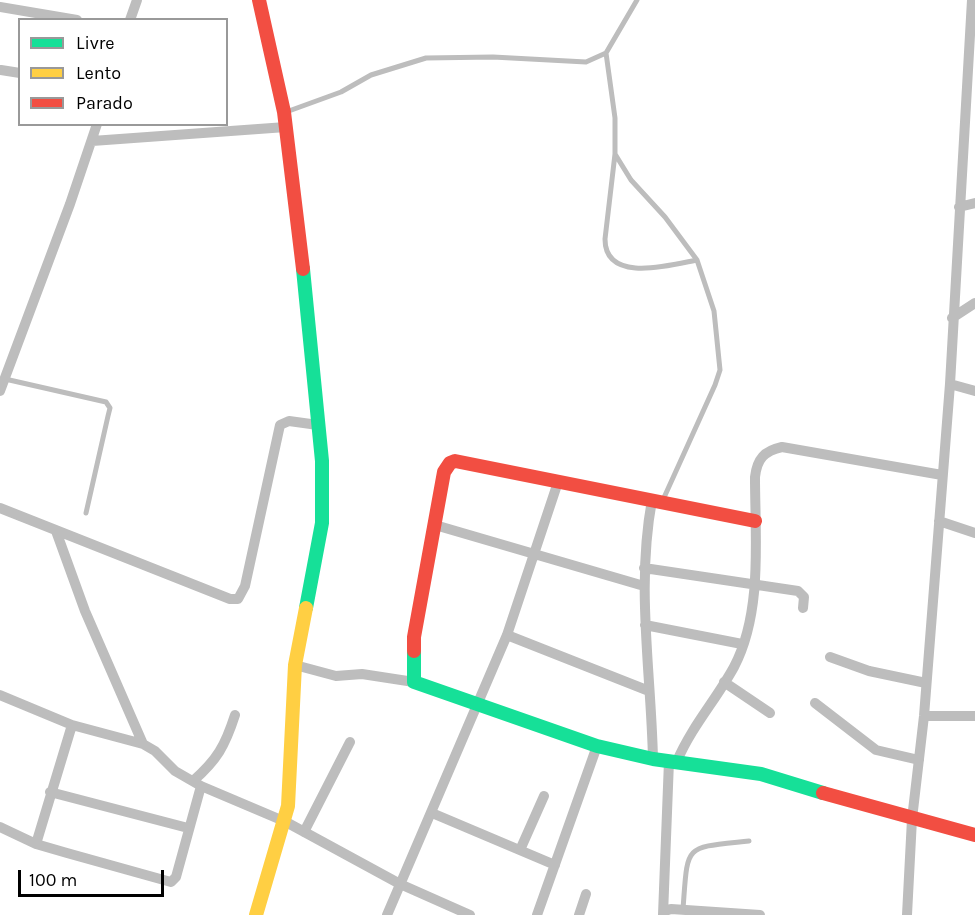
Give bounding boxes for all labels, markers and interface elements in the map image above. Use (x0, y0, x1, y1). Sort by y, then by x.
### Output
legend (18, 18, 228, 126)
text: Livre (76, 32, 115, 54)
text: Lento (76, 62, 121, 84)
text: Parado (76, 92, 133, 114)
scale bar (21, 858, 166, 896)
text: 100 m (29, 869, 77, 891)

